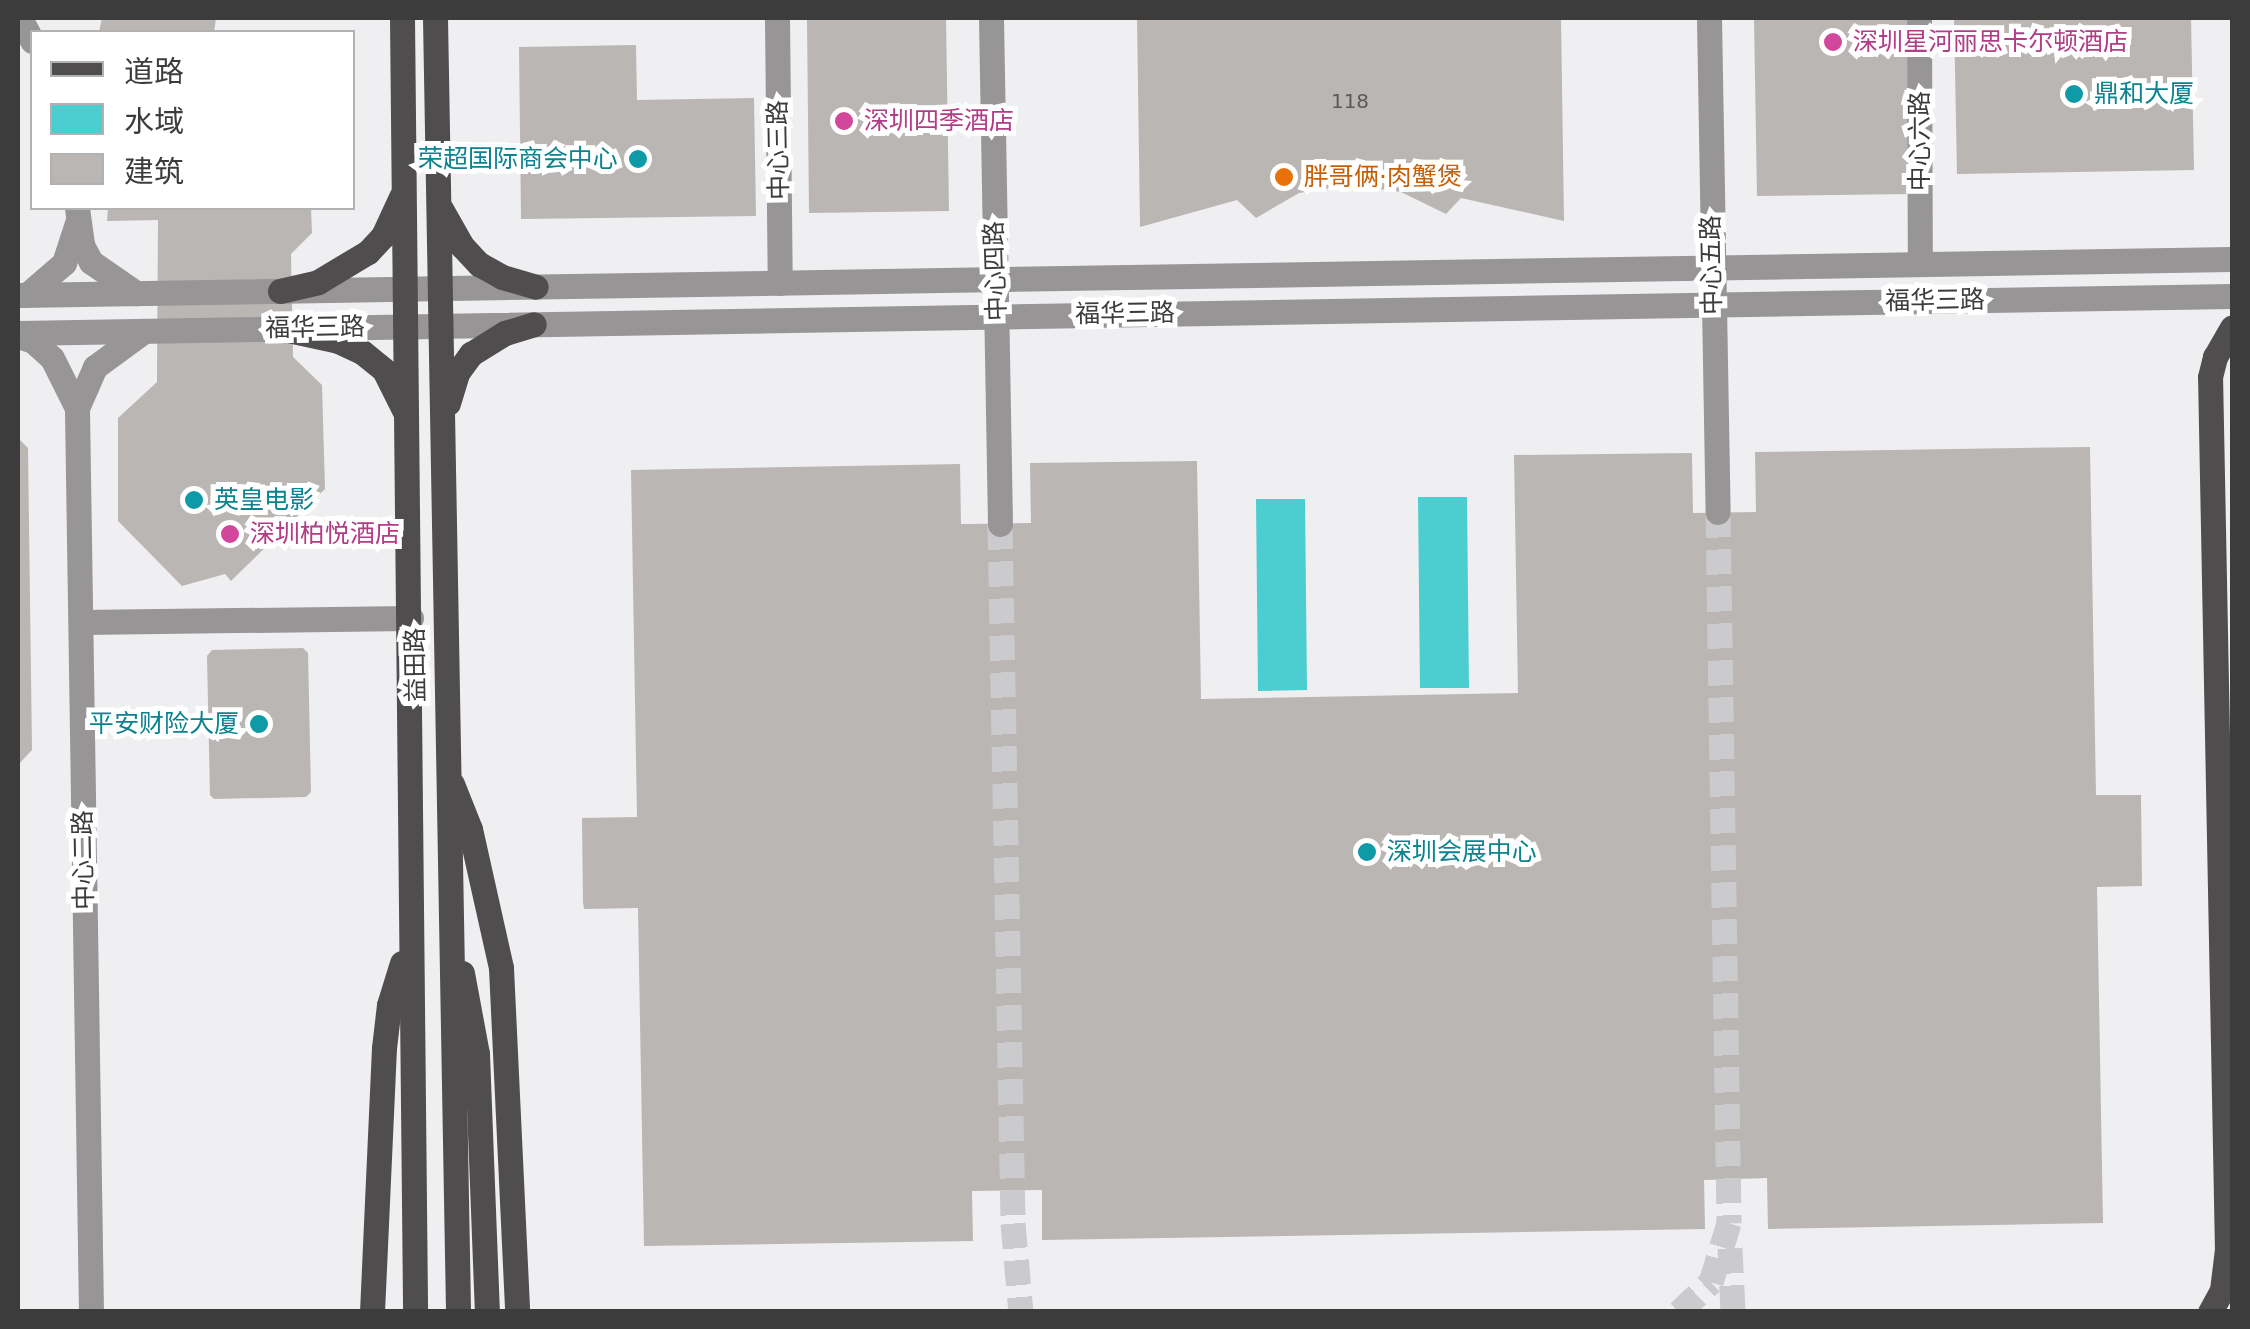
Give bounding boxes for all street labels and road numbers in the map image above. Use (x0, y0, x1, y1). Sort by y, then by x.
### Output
street label: 中心六路 (1905, 91, 1935, 191)
street label: 中心三路 (763, 100, 795, 200)
street label: 中心五路 (1696, 215, 1728, 315)
street label: 中心四路 (979, 221, 1013, 321)
street label: 福华三路 (1885, 285, 1985, 317)
street label: 福华三路 (1075, 298, 1175, 330)
street label: 福华三路 (265, 312, 365, 344)
street label: 益田路 (400, 627, 432, 703)
street label: 中心二路 (68, 810, 100, 910)

